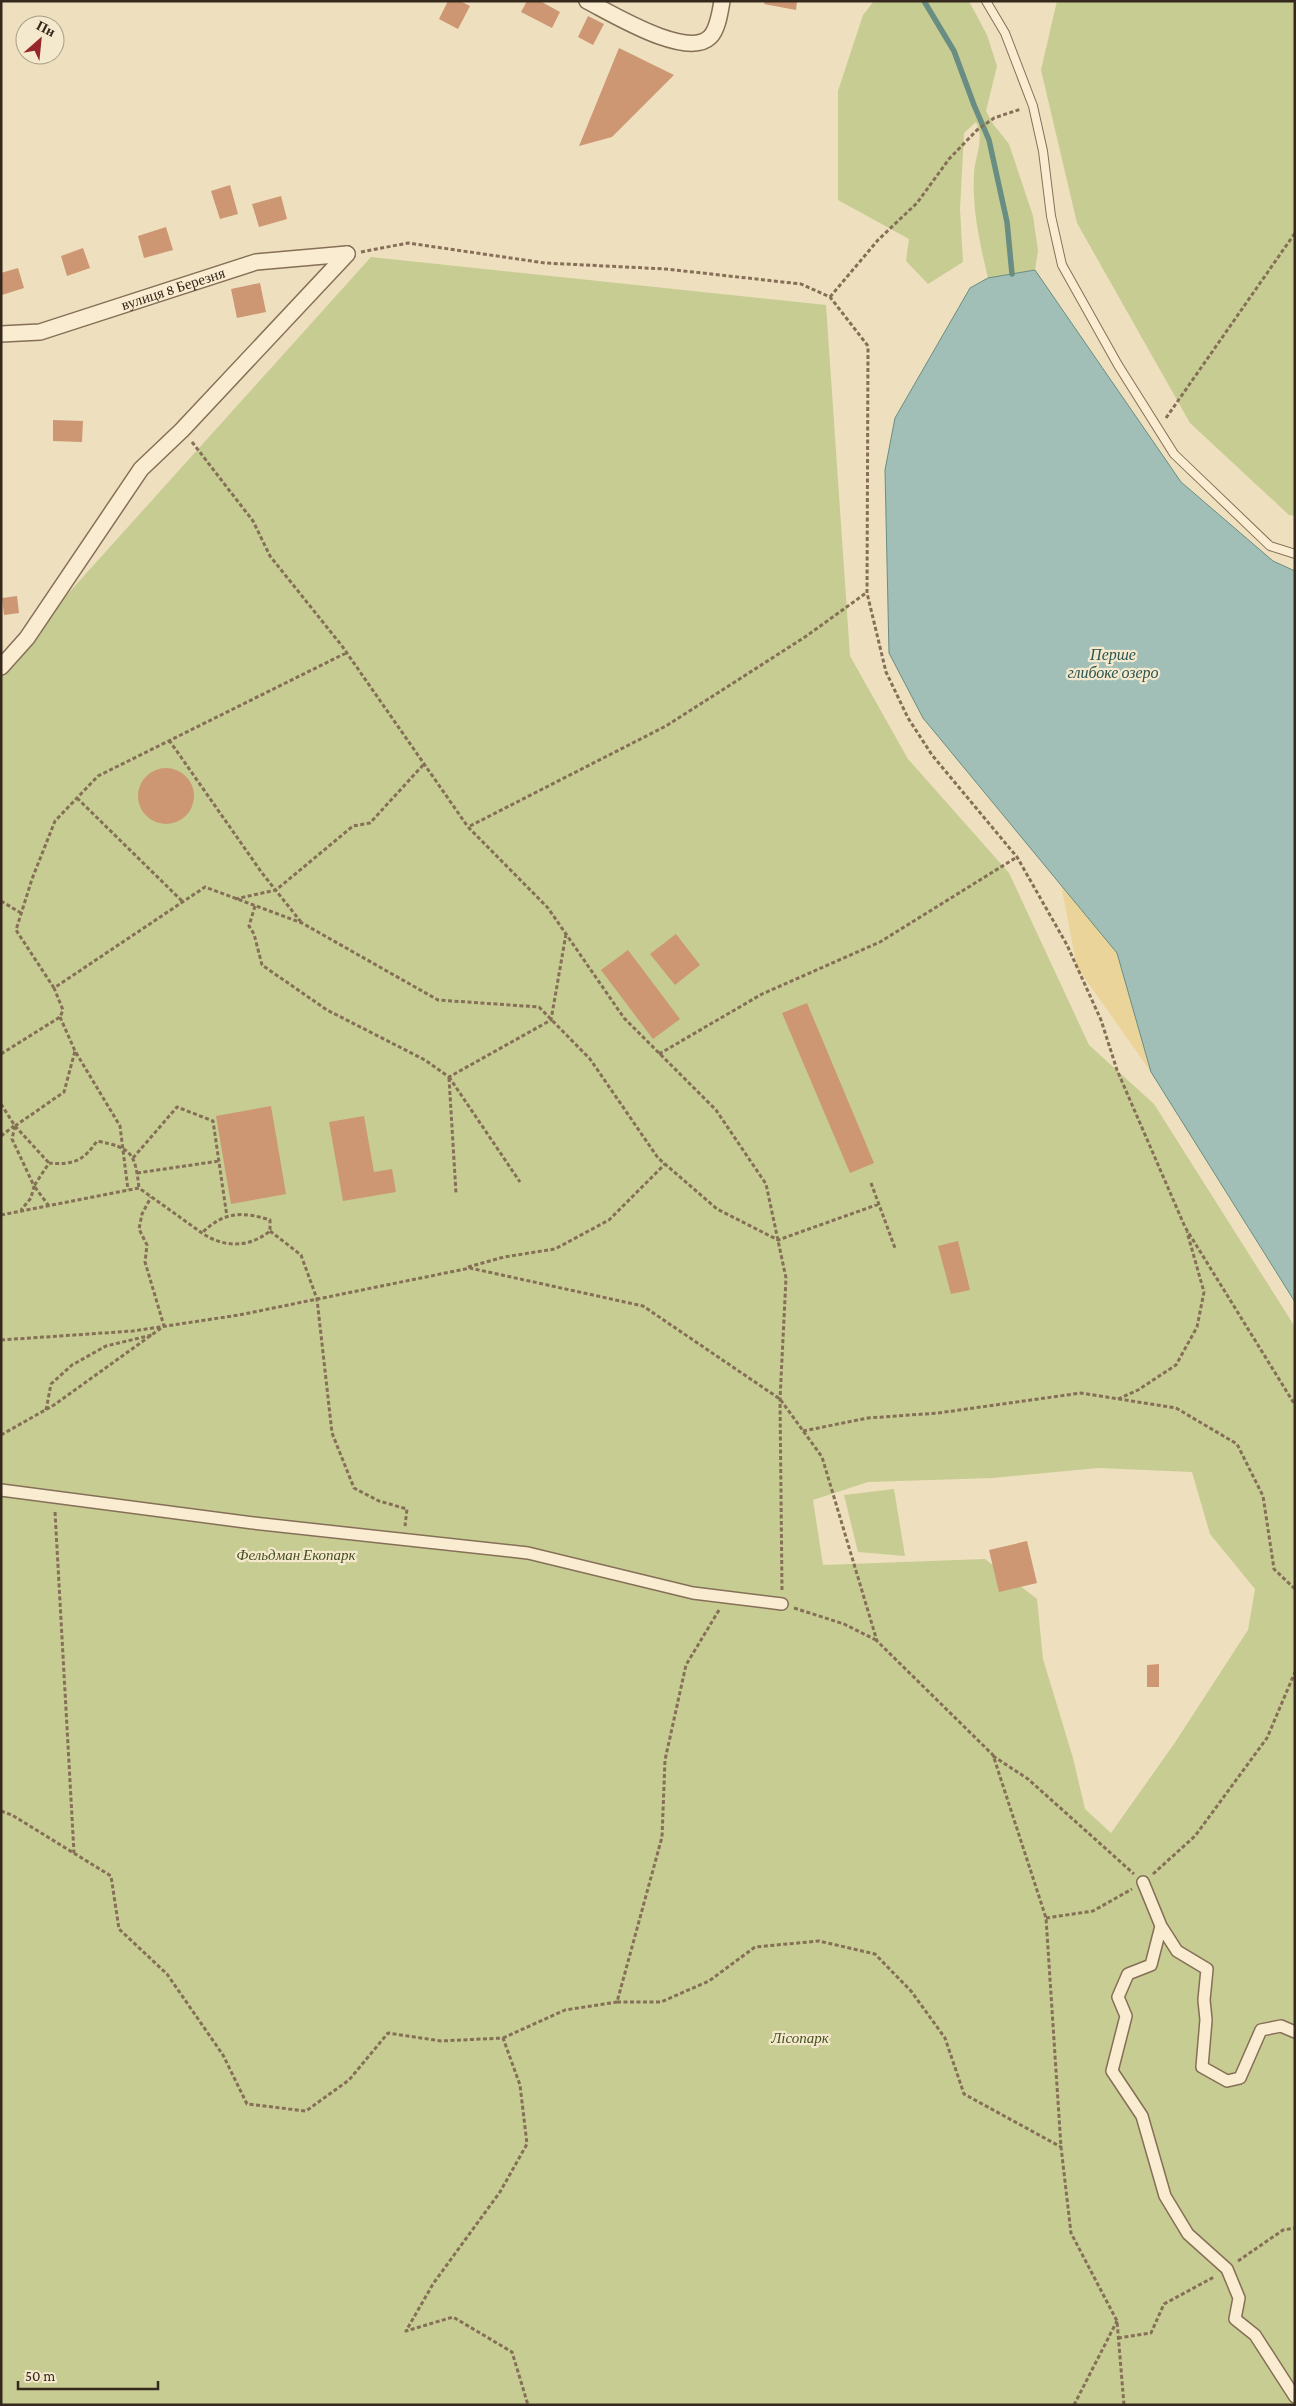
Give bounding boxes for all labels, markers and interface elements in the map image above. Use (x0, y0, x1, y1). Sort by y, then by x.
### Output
north arrow (15, 15, 65, 65)
text: Пн (34, 17, 58, 40)
street label: вулиця 8 Березня (119, 265, 227, 313)
water label: Перше глибоке озеро (1067, 646, 1159, 682)
park label: Фельдман Екопарк (236, 1547, 357, 1563)
park label: Лісопарк (770, 2030, 830, 2046)
scale bar (18, 2358, 158, 2390)
text: 50 m (25, 2368, 55, 2384)

